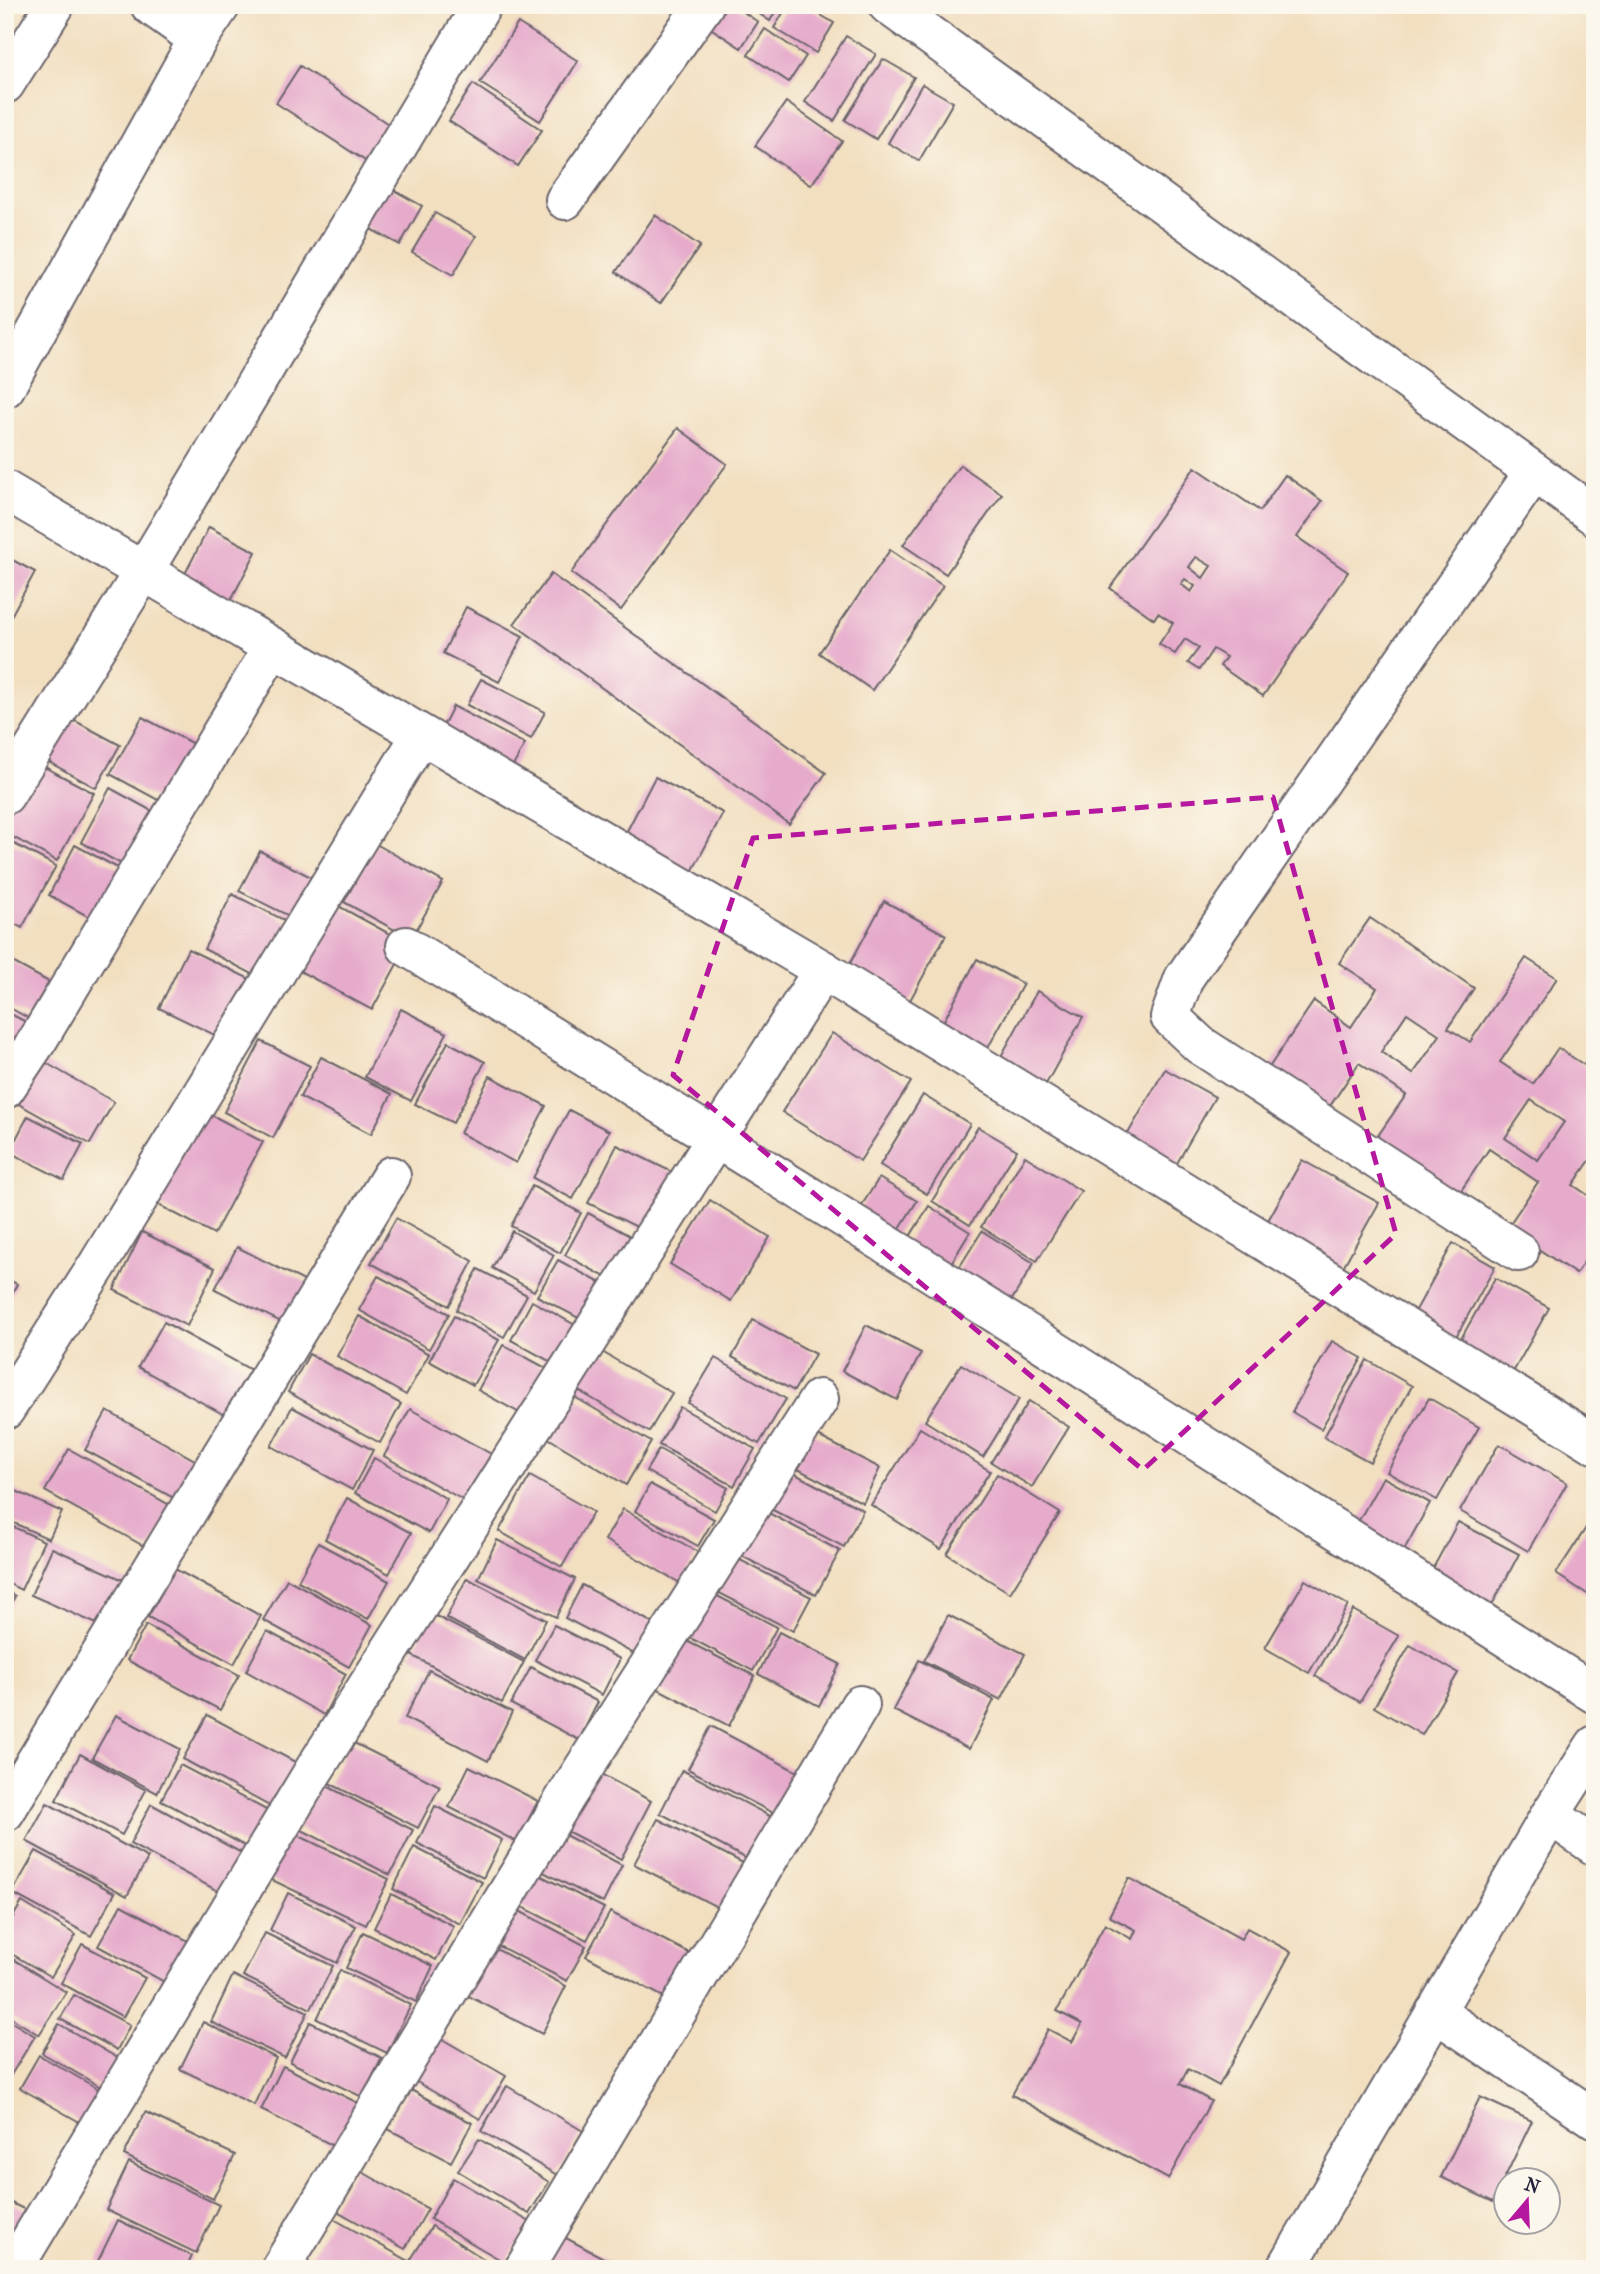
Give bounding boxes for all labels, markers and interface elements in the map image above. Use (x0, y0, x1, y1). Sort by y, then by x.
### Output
north arrow (1492, 2166, 1562, 2236)
text: N (1522, 2173, 1543, 2199)

